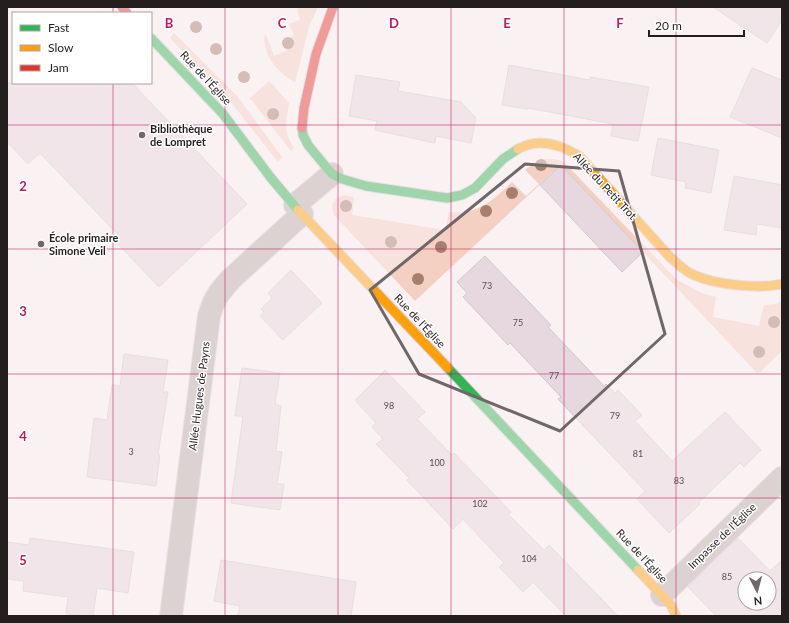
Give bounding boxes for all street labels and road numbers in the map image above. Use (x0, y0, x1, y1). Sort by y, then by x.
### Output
street label: Rue de l'Église (178, 48, 235, 107)
street label: Allée du Petit Trot (571, 150, 640, 222)
street label: Rue de l'Église (392, 291, 449, 350)
street label: Allée Hugues de Payns (185, 340, 212, 451)
street label: Impasse de l'Église (685, 500, 758, 571)
street label: Rue de l'Église (614, 526, 671, 585)

